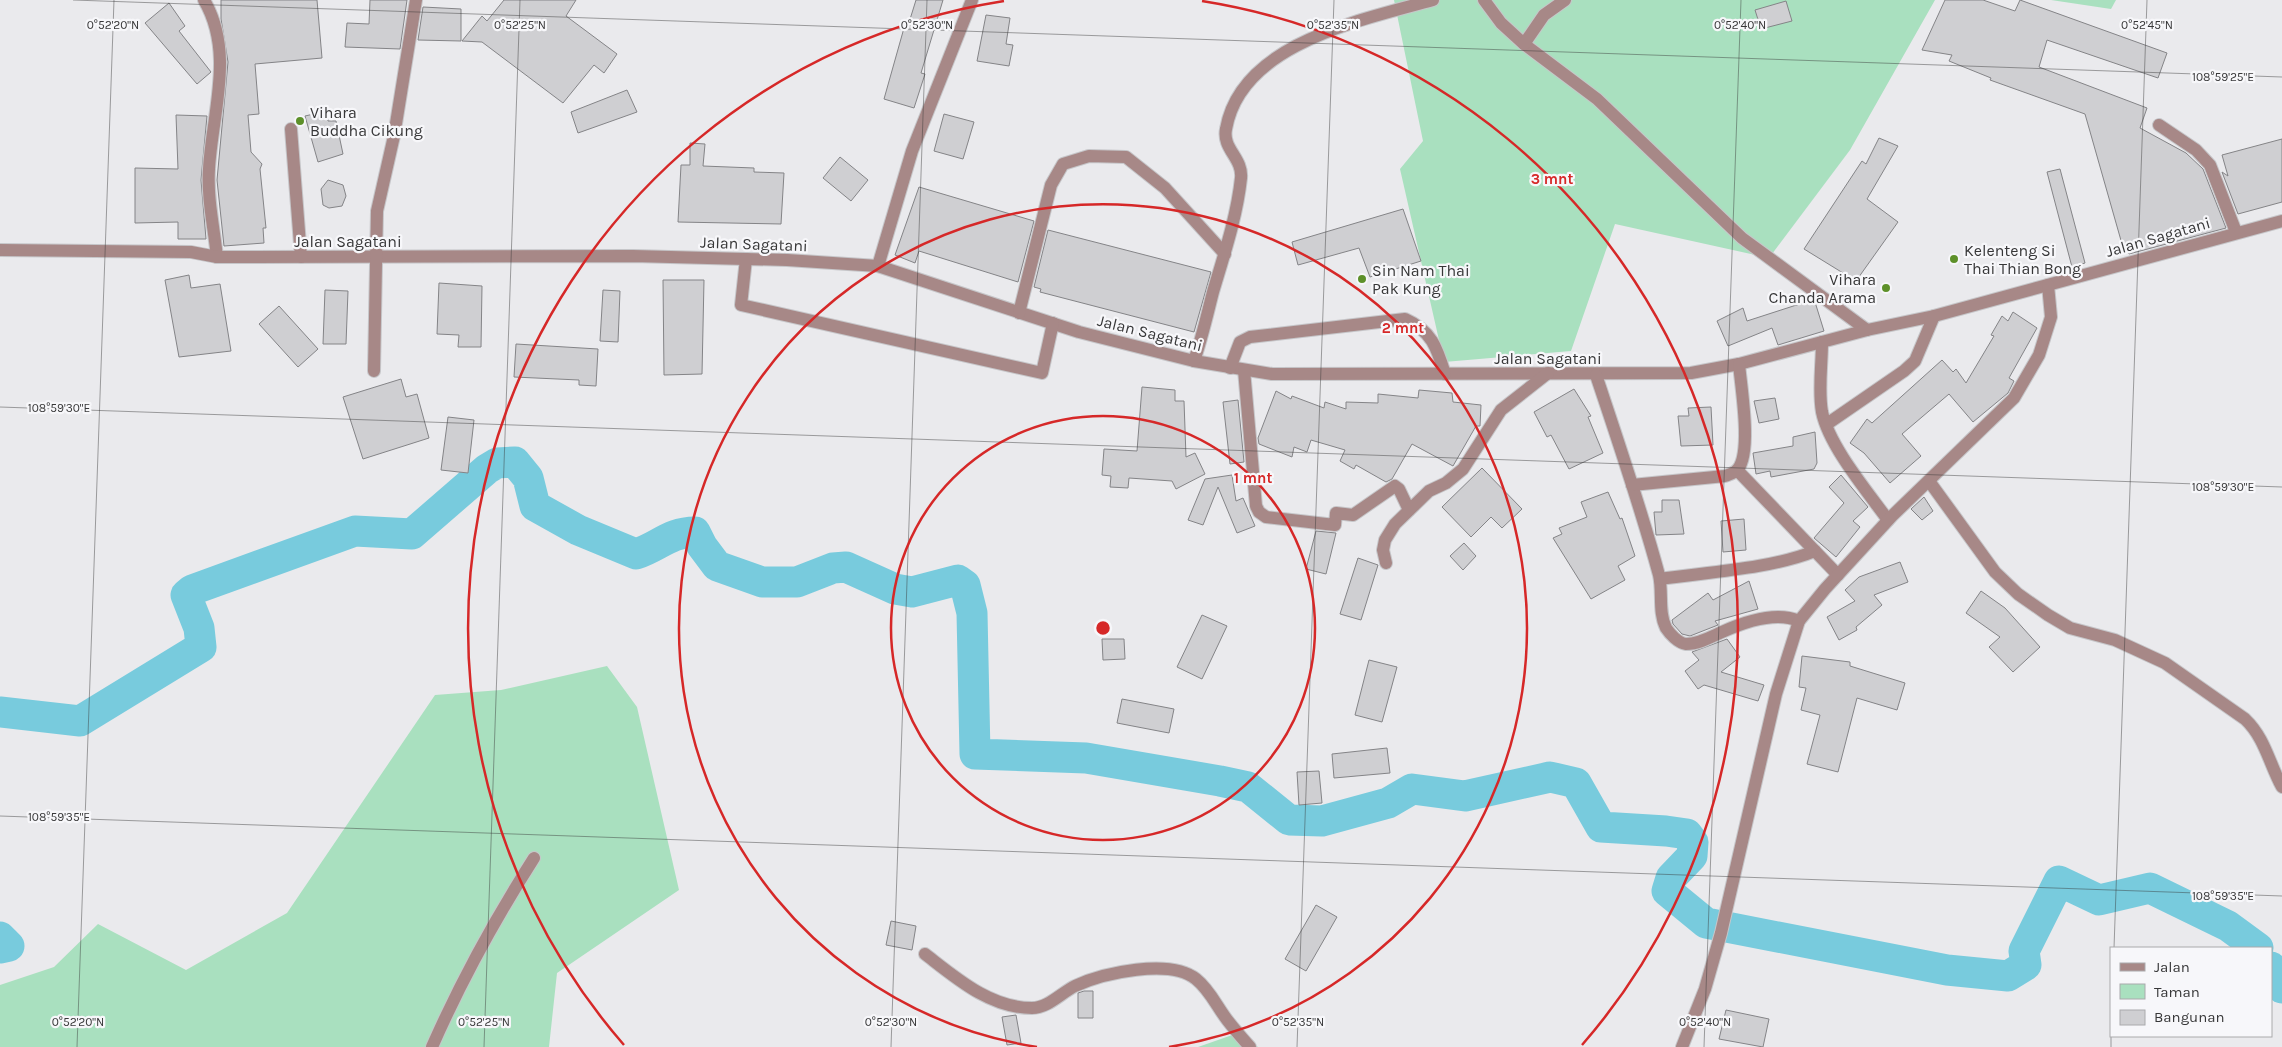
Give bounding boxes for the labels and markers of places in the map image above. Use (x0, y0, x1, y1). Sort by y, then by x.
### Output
place label: Vihara Buddha Cikung (310, 103, 423, 140)
marker: Vihara Buddha Cikung (294, 115, 306, 127)
place label: Kelenteng Si Thai Thian Bong (1964, 241, 2081, 278)
marker: Kelenteng Si Thai Thian Bong (1948, 253, 1960, 265)
place label: Sin Nam Thai Pak Kung (1372, 261, 1470, 298)
place label: Vihara Chanda Arama (1768, 270, 1876, 307)
marker: Sin Nam Thai Pak Kung (1356, 273, 1368, 285)
marker: Vihara Chanda Arama (1880, 282, 1892, 294)
centre of rings (1094, 619, 1112, 637)

